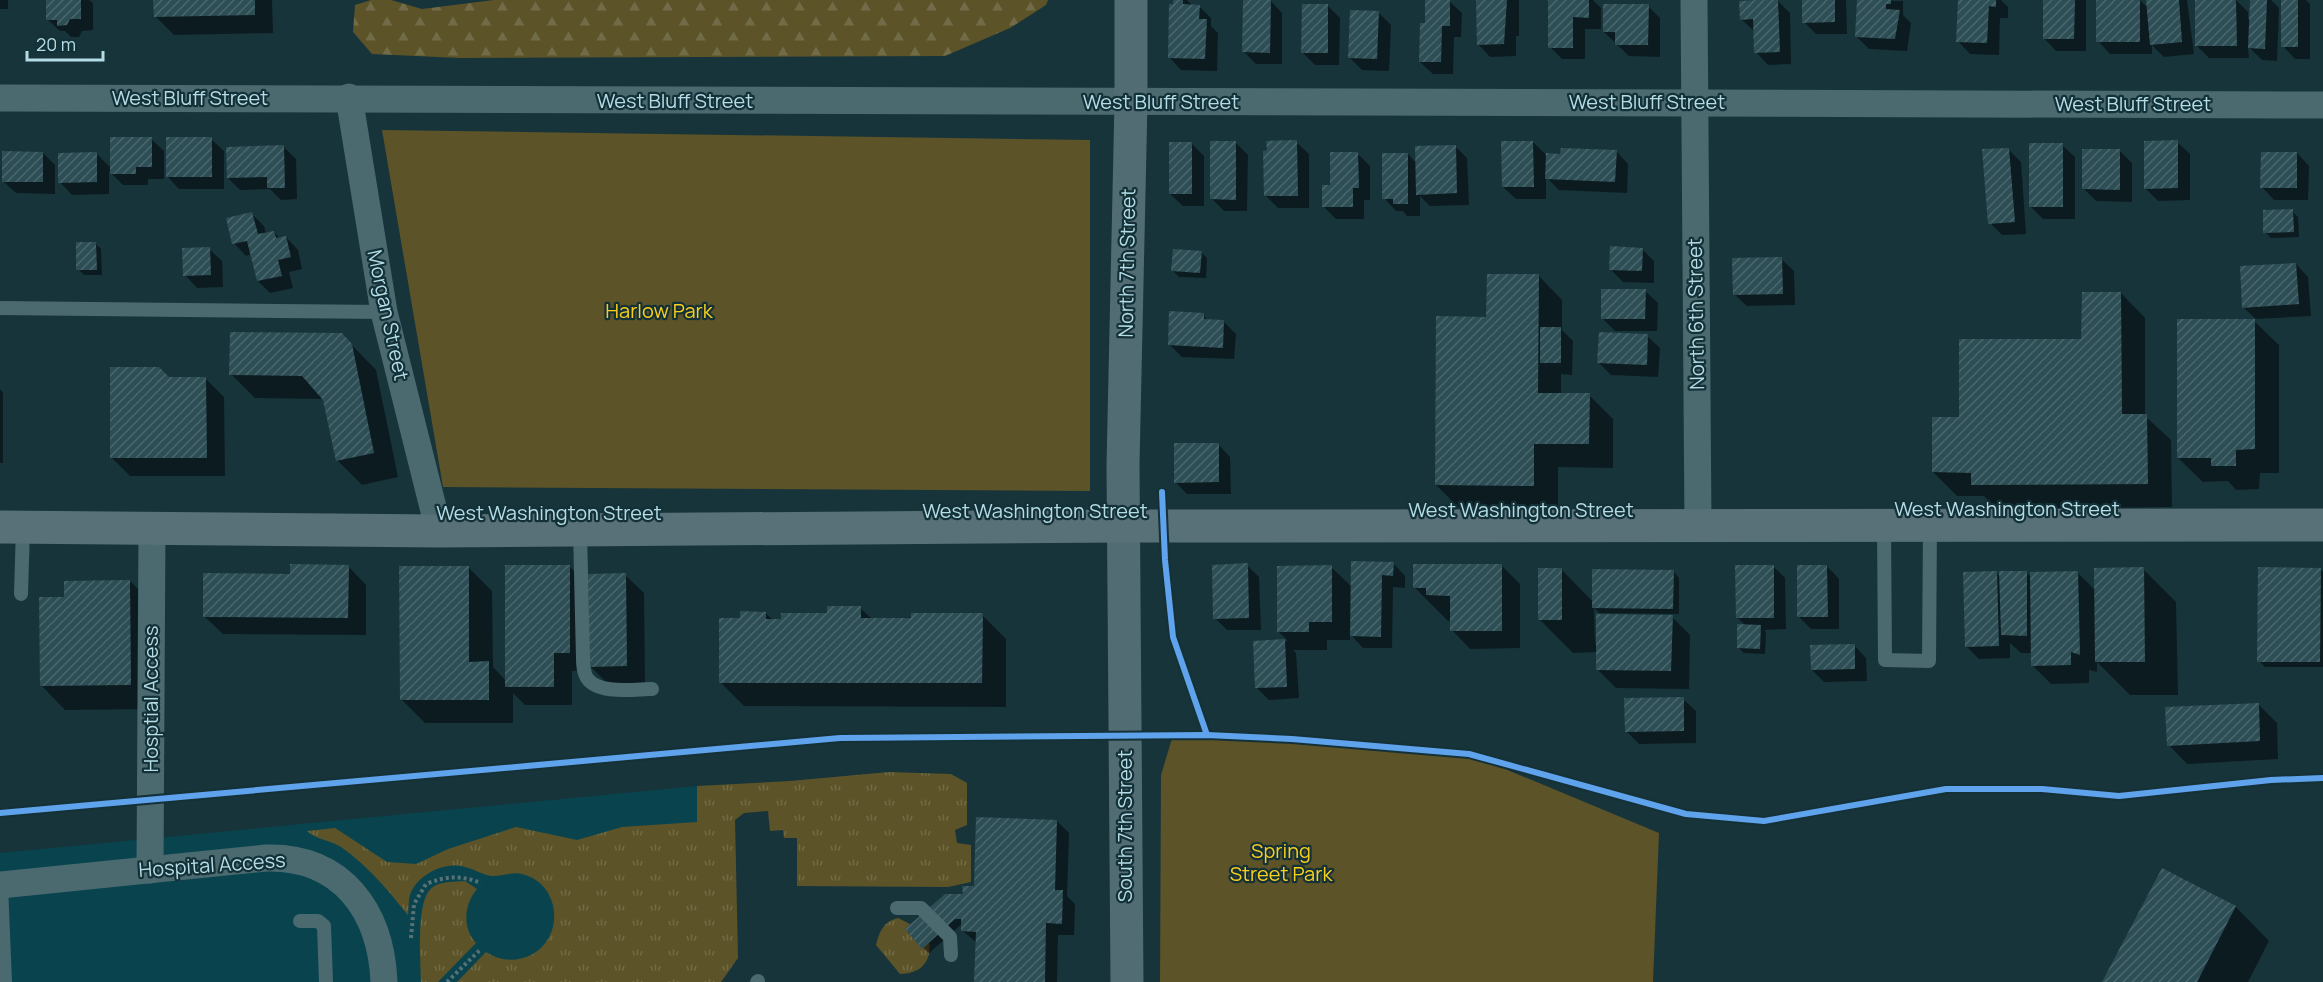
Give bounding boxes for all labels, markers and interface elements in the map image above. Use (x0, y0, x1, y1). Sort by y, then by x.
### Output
scale bar (27, 24, 104, 62)
text: 20 m (36, 32, 76, 56)
street label: West Bluff Street (112, 84, 268, 111)
street label: West Bluff Street (597, 87, 753, 114)
street label: West Bluff Street (1083, 88, 1239, 115)
street label: West Bluff Street (1569, 88, 1725, 115)
street label: West Bluff Street (2055, 90, 2211, 117)
street label: North 7th Street (1112, 188, 1141, 338)
street label: North 6th Street (1681, 238, 1710, 390)
street label: Morgan Street (361, 247, 416, 383)
park label: Harlow Park (605, 297, 714, 324)
street label: West Washington Street (1894, 495, 2120, 522)
street label: West Washington Street (1408, 496, 1634, 523)
street label: West Washington Street (922, 497, 1148, 524)
street label: West Washington Street (436, 499, 662, 526)
street label: Hosptial Access (137, 625, 164, 773)
street label: South 7th Street (1111, 750, 1138, 902)
park label: Spring Street Park (1230, 837, 1333, 887)
street label: Hospital Access (138, 846, 286, 883)

